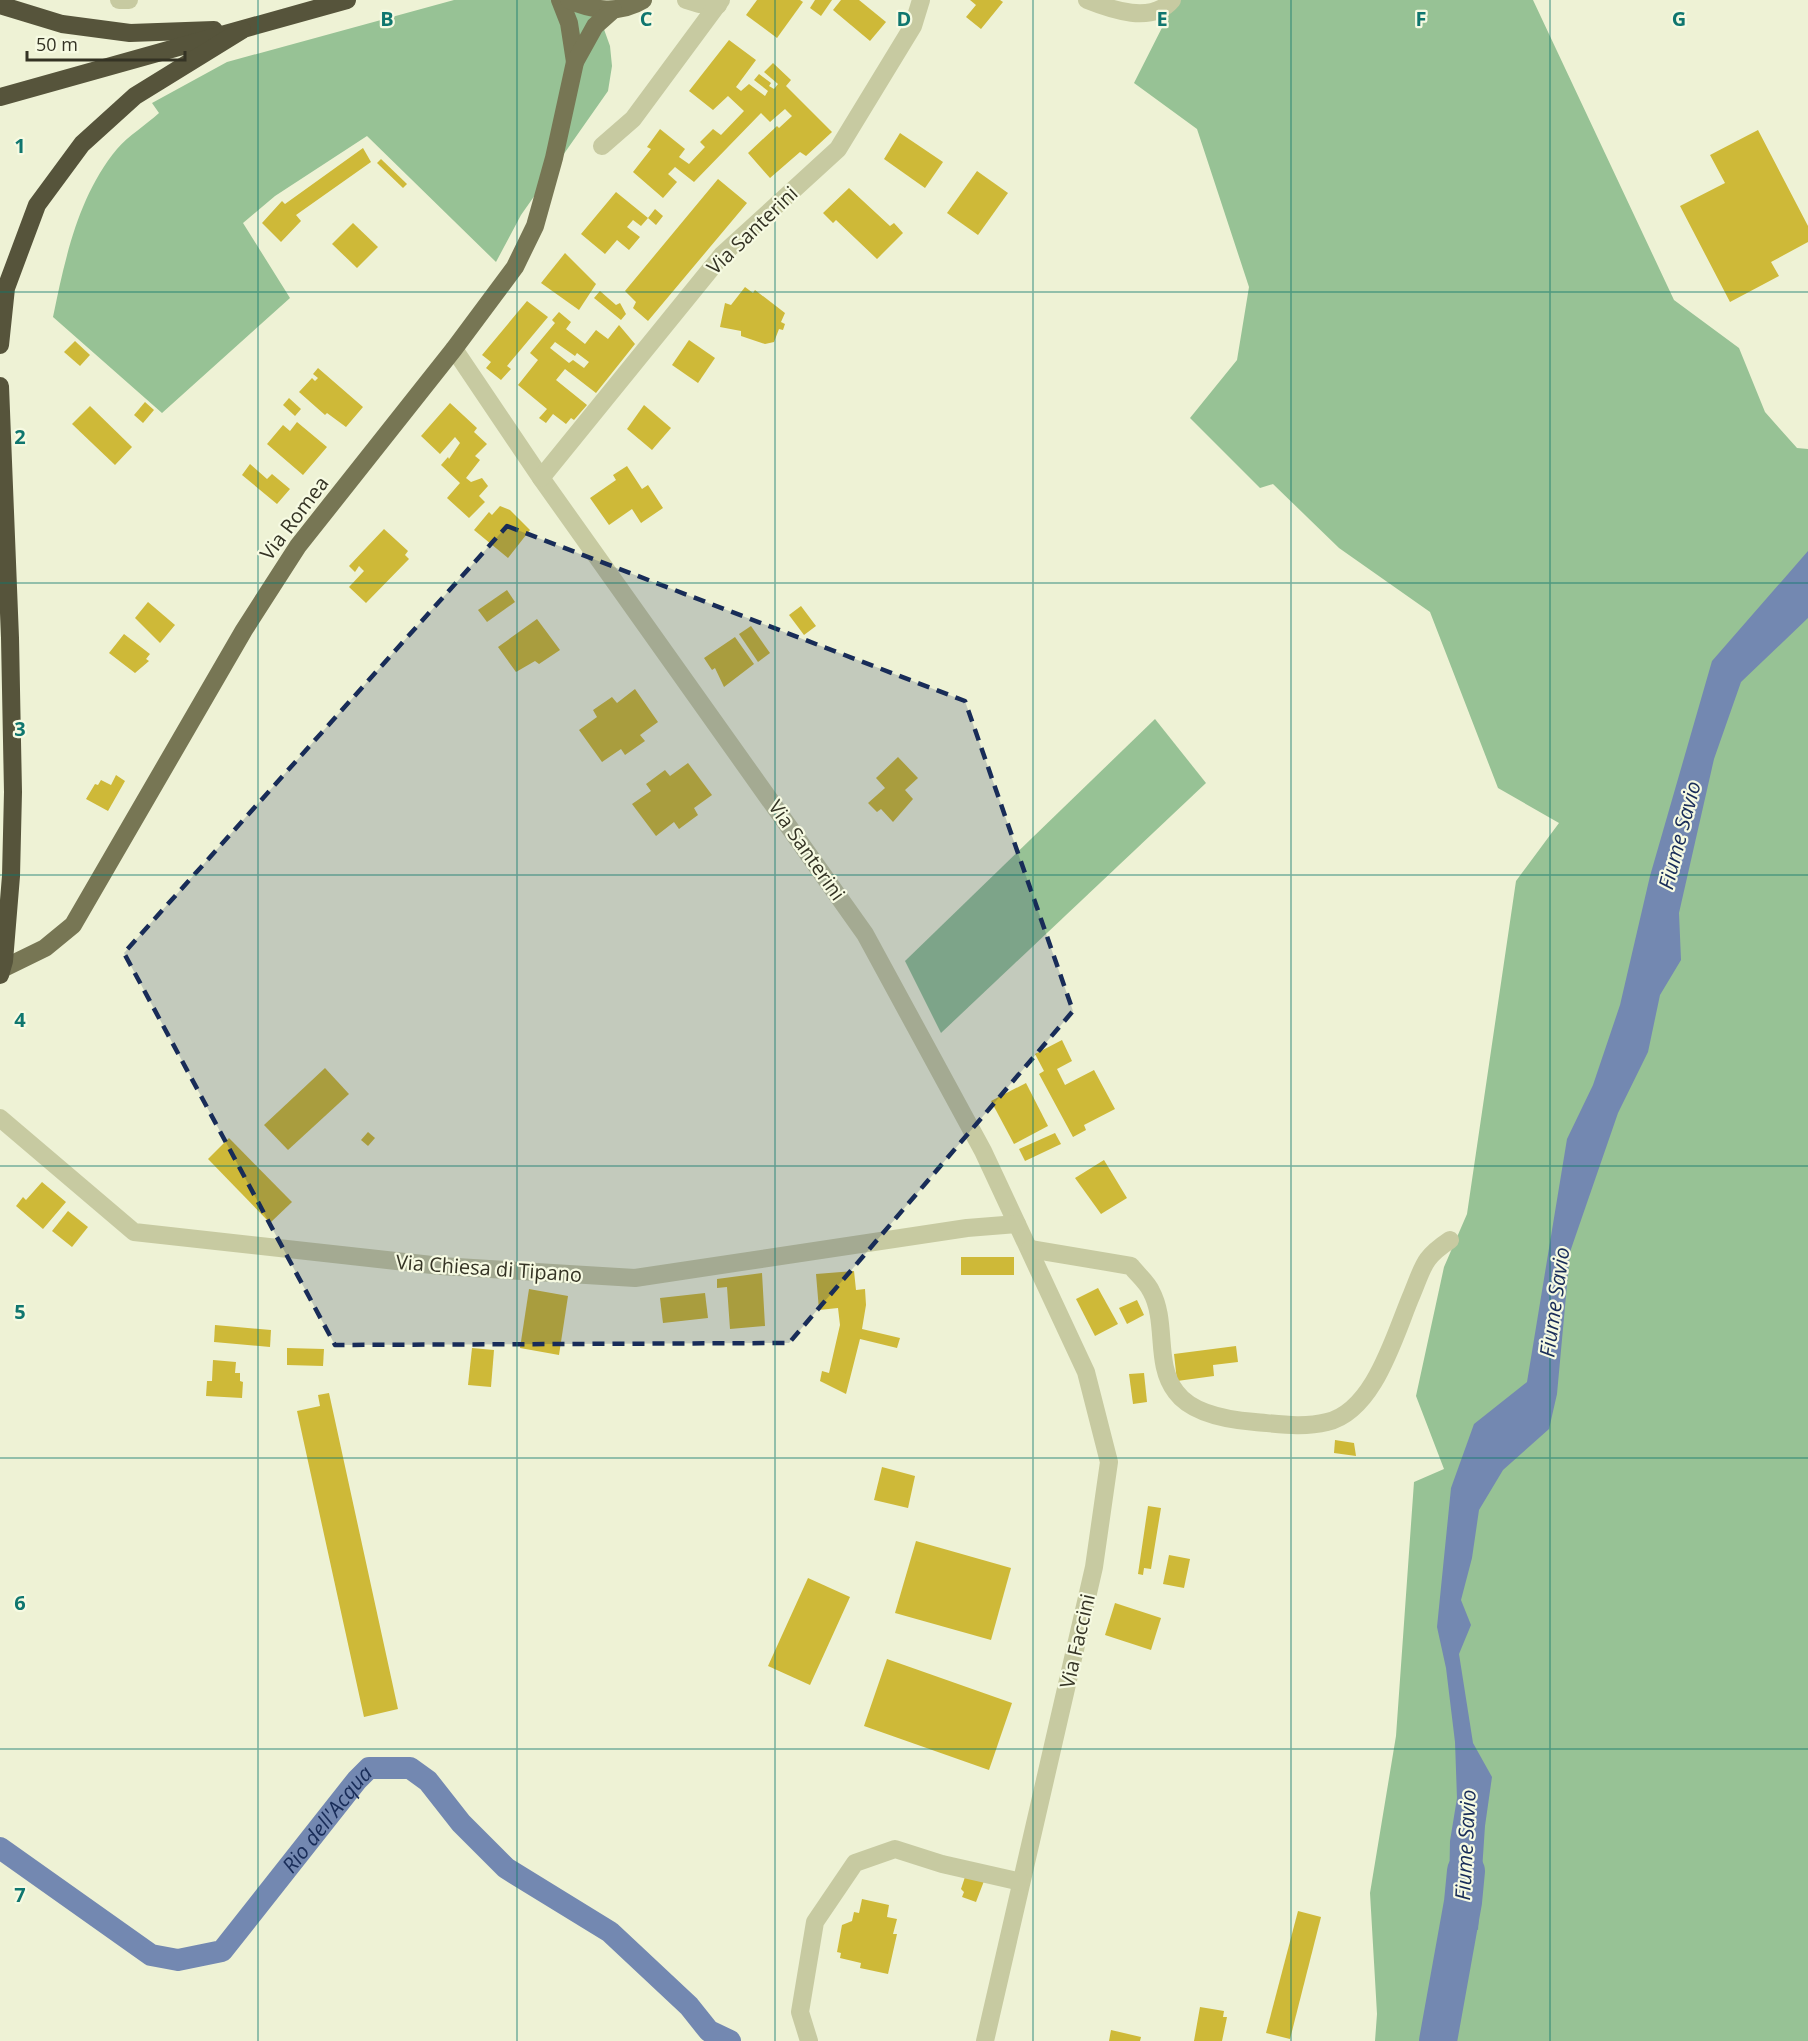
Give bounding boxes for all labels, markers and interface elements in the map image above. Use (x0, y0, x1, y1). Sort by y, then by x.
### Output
text: B (380, 5, 394, 32)
text: C (640, 5, 653, 32)
text: D (897, 5, 911, 32)
text: E (1156, 5, 1168, 32)
text: F (1416, 5, 1426, 32)
text: G (1672, 5, 1686, 32)
scale bar (27, 24, 184, 62)
text: 50 m (36, 32, 78, 56)
text: 1 (14, 132, 26, 159)
street label: Via Santerini (701, 180, 803, 280)
text: 2 (14, 423, 26, 450)
street label: Via Romea (254, 471, 334, 565)
text: 3 (14, 715, 26, 742)
water label: Fiume Savio (1651, 778, 1707, 892)
street label: Via Santerini (763, 795, 851, 905)
text: 4 (14, 1006, 26, 1033)
water label: Fiume Savio (1532, 1245, 1576, 1359)
street label: Via Chiesa di Tipano (395, 1248, 583, 1288)
text: 5 (14, 1298, 26, 1325)
text: 6 (14, 1589, 26, 1616)
street label: Via Faccini (1053, 1591, 1101, 1691)
water label: Rio dell'Acqua (275, 1759, 378, 1878)
water label: Fiume Savio (1448, 1789, 1482, 1901)
text: 7 (14, 1881, 26, 1908)

